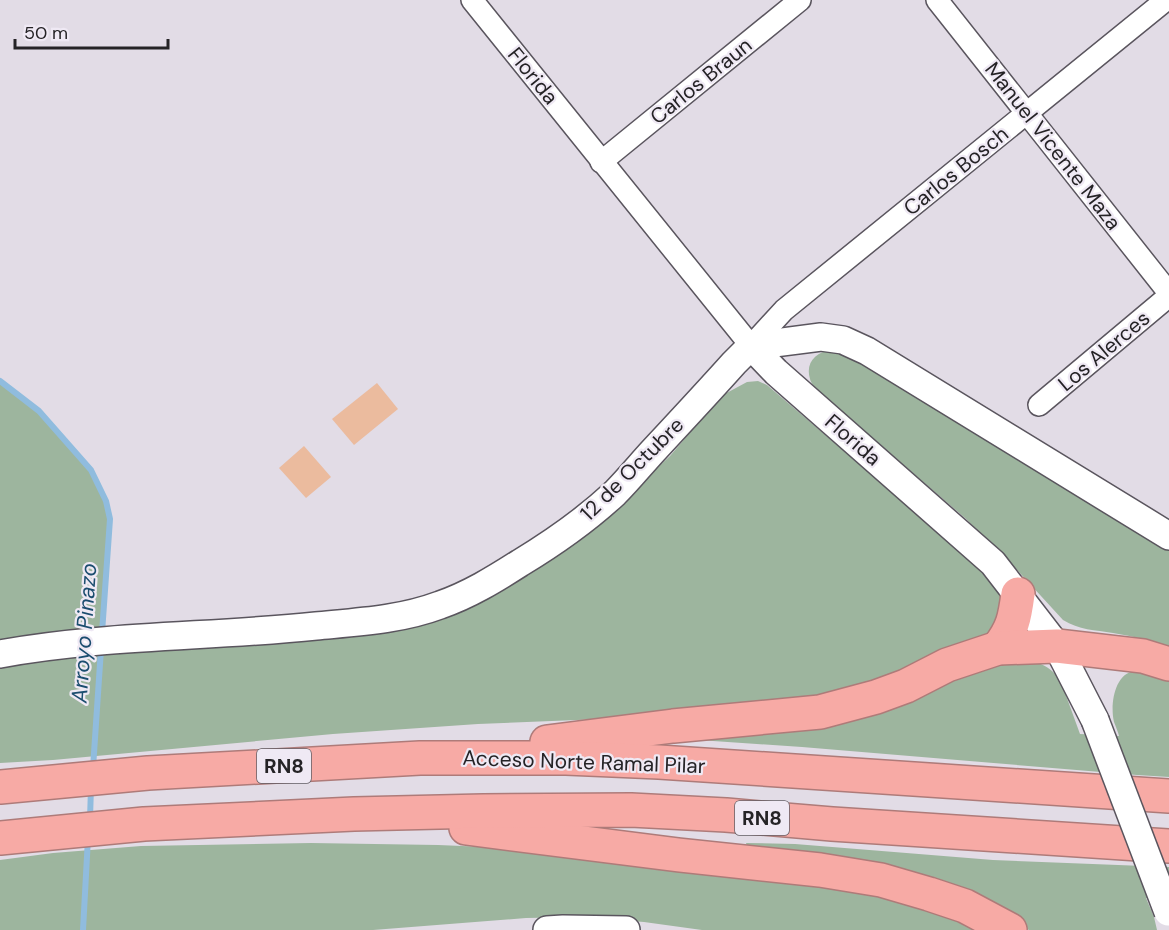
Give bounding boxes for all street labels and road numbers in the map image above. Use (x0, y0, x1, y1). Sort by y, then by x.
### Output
street label: Carlos Braun (644, 31, 758, 131)
street label: Florida (501, 42, 565, 110)
street label: Manuel Vicente Maza (979, 56, 1127, 236)
street label: Carlos Bosch (898, 120, 1014, 222)
street label: Los Alerces (1052, 304, 1156, 398)
street label: Florida (819, 408, 887, 472)
street label: 12 de Octubre (574, 411, 690, 527)
street label: Acceso Norte Ramal Pilar (462, 744, 706, 780)
road number: RN8 (257, 749, 311, 783)
road number: RN8 (735, 801, 789, 835)

